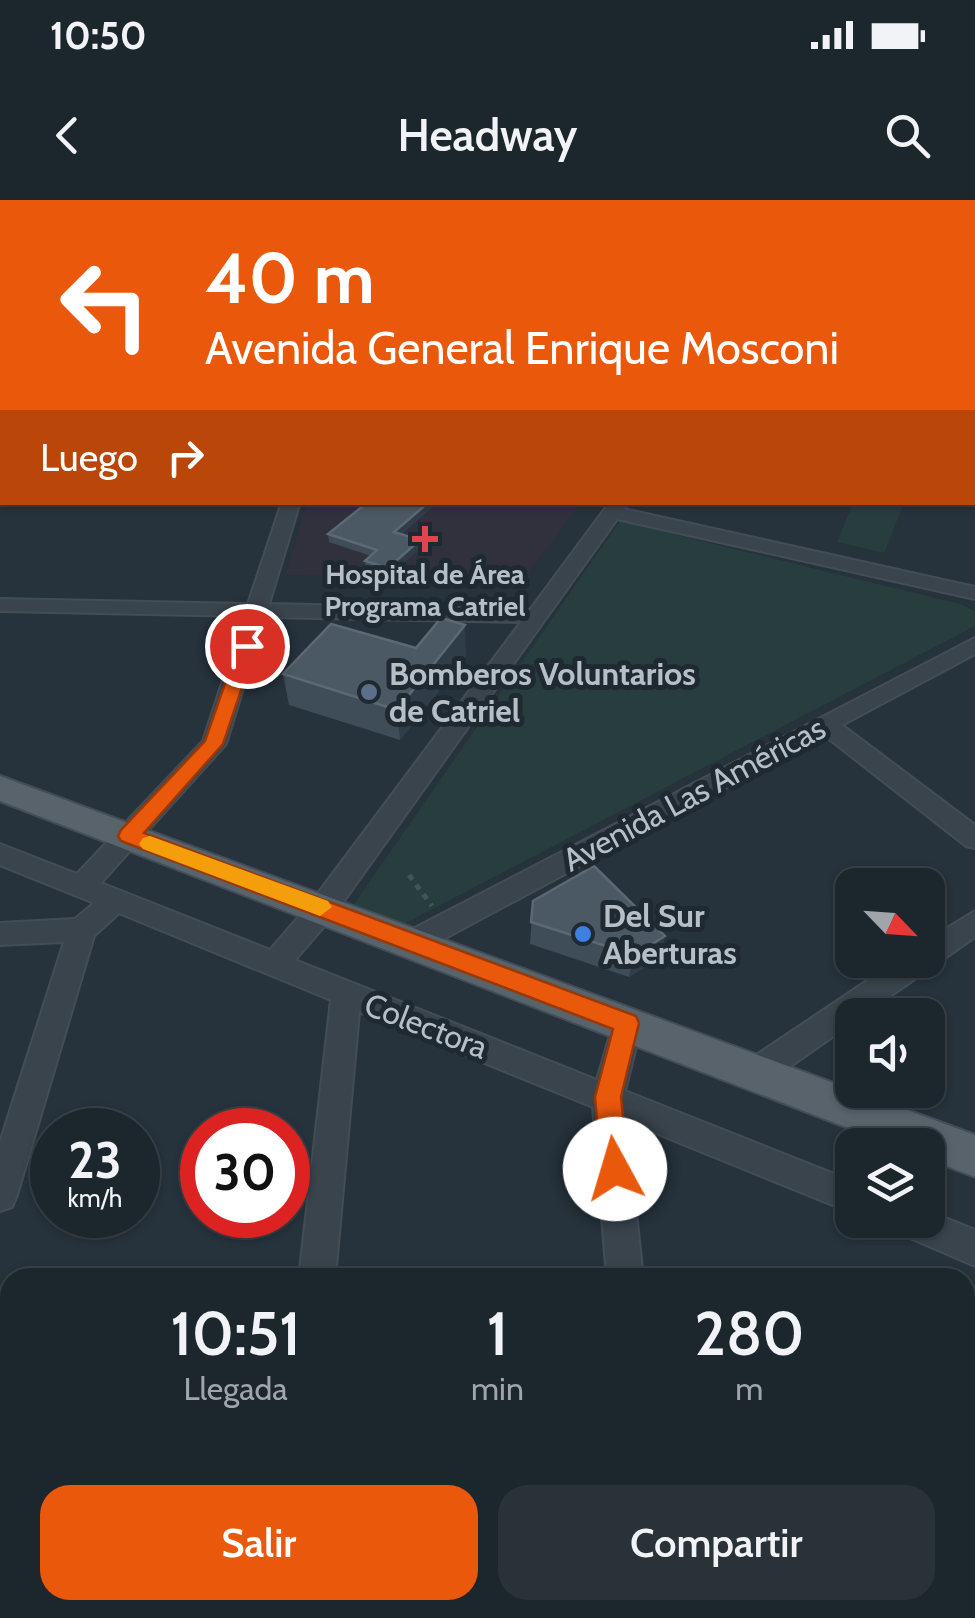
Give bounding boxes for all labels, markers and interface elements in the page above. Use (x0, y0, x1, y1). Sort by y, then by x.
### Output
text: 10:50 (50, 12, 147, 59)
icon: back (40, 108, 95, 163)
text: Headway (398, 108, 577, 162)
icon: search (880, 108, 935, 163)
text: 40 m (205, 235, 374, 321)
icon: left (40, 240, 170, 370)
text: Avenida General Enrique Mosconi (205, 321, 839, 375)
icon: right (158, 430, 213, 485)
text: Luego (40, 434, 138, 481)
marker: Hospital de Área Programa Catriel (412, 526, 438, 552)
place label: Hospital de Área Programa Catriel (324, 557, 526, 623)
pin (205, 604, 290, 689)
icon: arrive (220, 619, 275, 674)
place label: Bomberos Voluntarios de Catriel (389, 654, 696, 730)
marker: Bomberos Voluntarios de Catriel (358, 681, 380, 703)
street label: Avenida Las Américas (556, 708, 832, 879)
north arrow (835, 868, 945, 978)
map controls (835, 868, 945, 1238)
place label: Del Sur Aberturas (603, 896, 737, 972)
marker: Del Sur Aberturas (572, 923, 594, 945)
street label: Colectora (359, 984, 494, 1067)
button: sound (835, 998, 945, 1108)
speed limit sign: 30 (180, 1108, 310, 1238)
position arrow (563, 1117, 667, 1221)
button: layers (835, 1128, 945, 1238)
text: 23 (68, 1130, 122, 1191)
text: km/h (68, 1183, 122, 1213)
text: 10:51 (171, 1297, 300, 1370)
text: 1 (487, 1297, 508, 1370)
text: 280 (694, 1297, 804, 1370)
text: Llegada (183, 1369, 288, 1408)
text: min (471, 1369, 524, 1408)
text: m (735, 1369, 763, 1408)
button: Salir (40, 1485, 478, 1600)
button: Compartir (498, 1485, 935, 1600)

